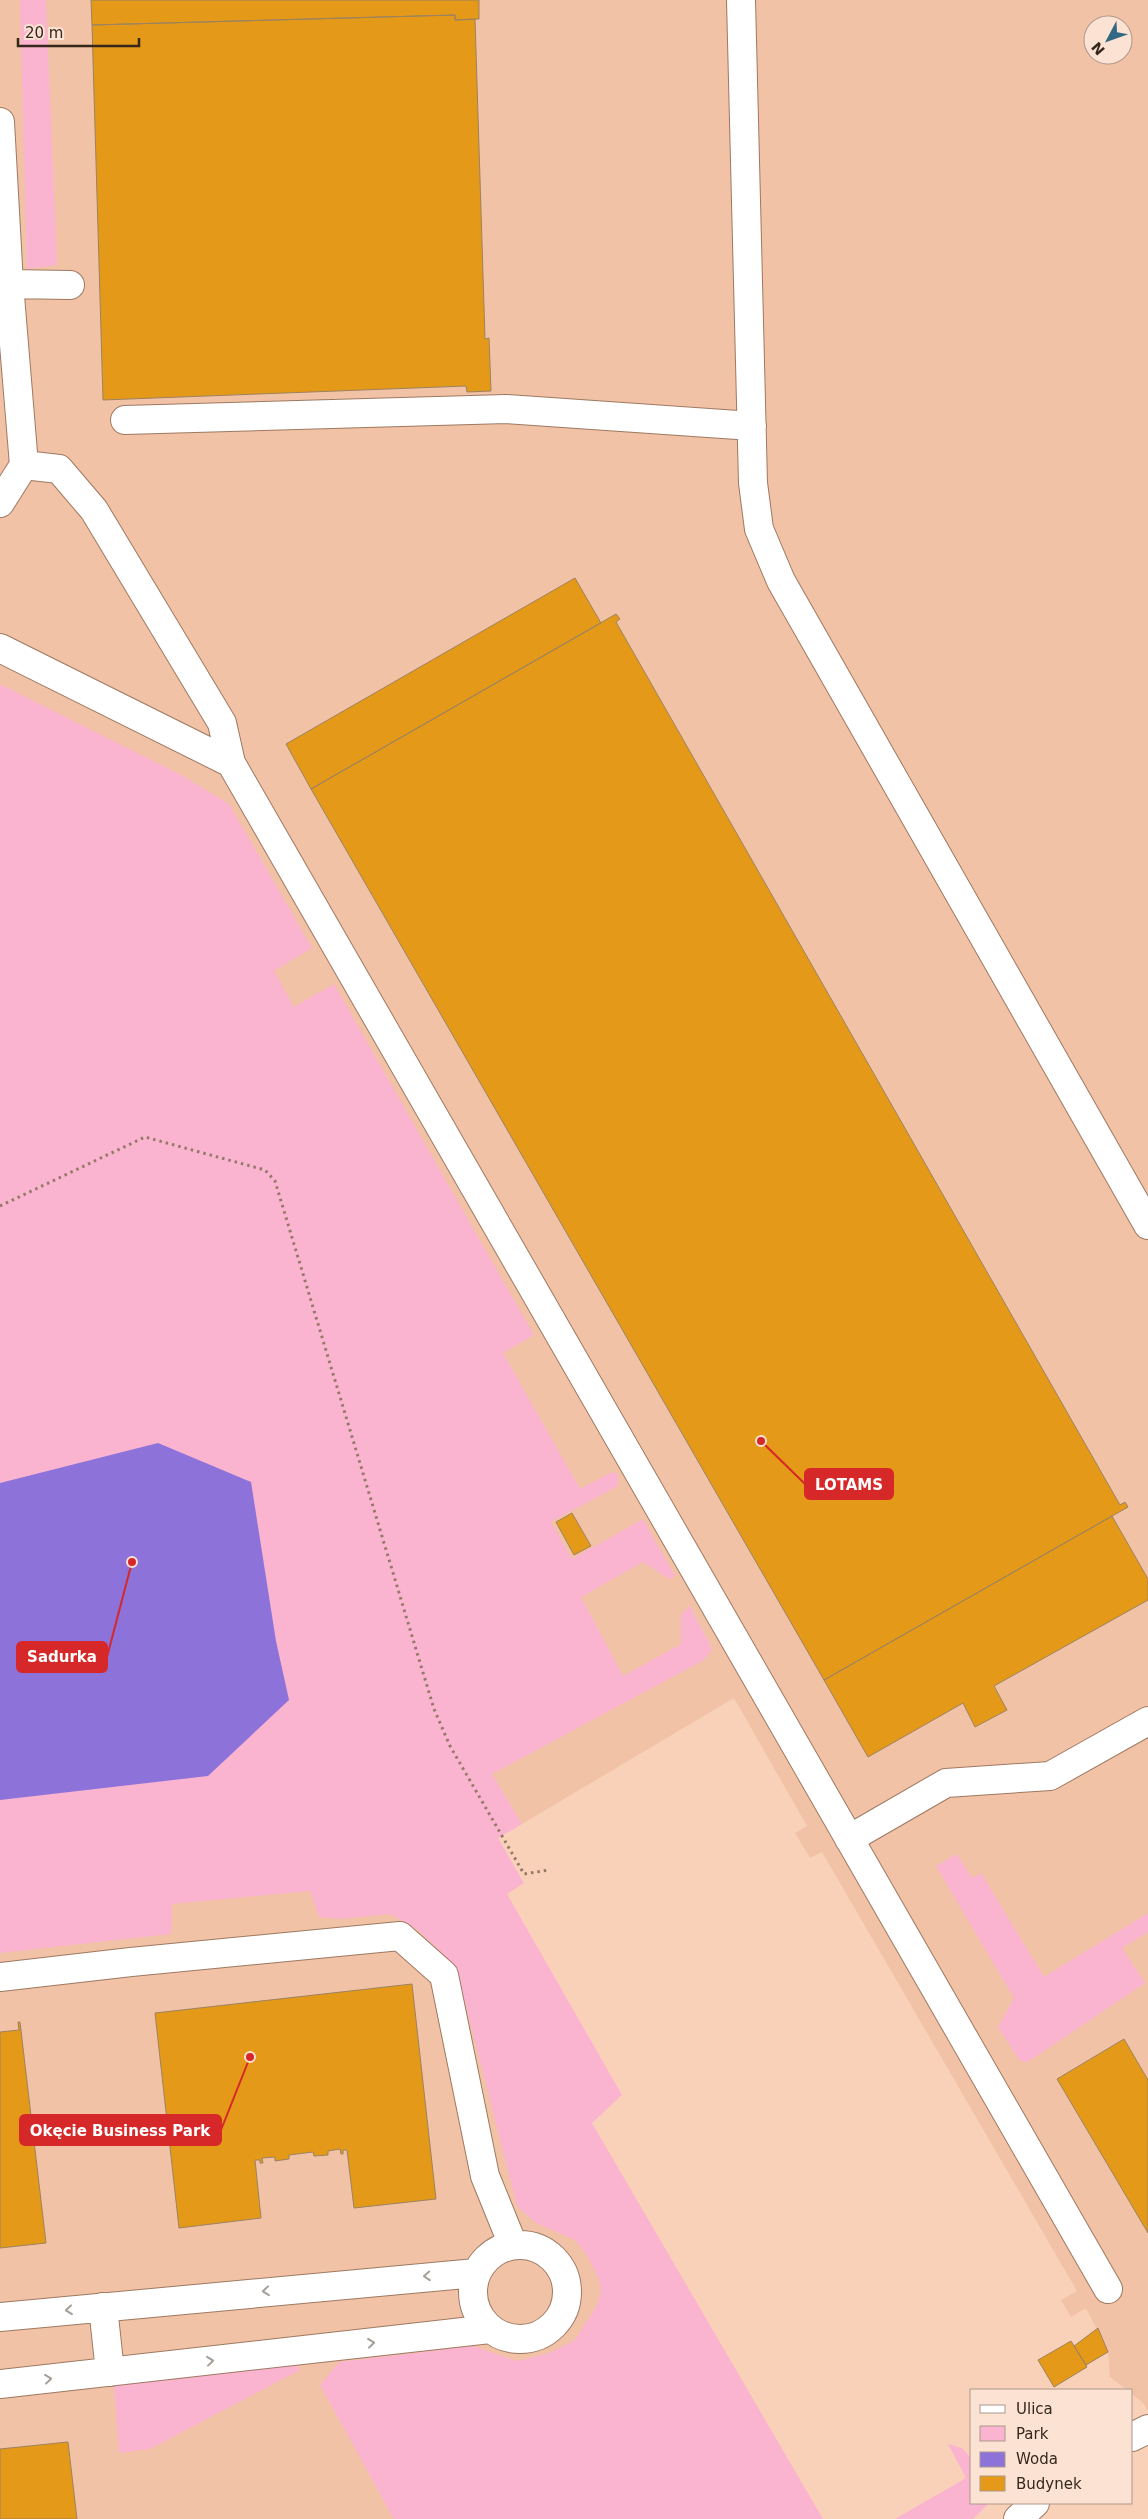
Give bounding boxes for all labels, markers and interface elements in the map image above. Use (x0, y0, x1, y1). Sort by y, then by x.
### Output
scale bar (18, 15, 139, 47)
north arrow (1083, 15, 1133, 65)
text: 20 m (25, 24, 63, 42)
text: N (1088, 39, 1108, 58)
callout: LOTAMS (805, 1469, 893, 1499)
text: LOTAMS (815, 1476, 883, 1494)
callout: Sadurka (17, 1642, 107, 1672)
text: Sadurka (27, 1648, 97, 1666)
callout: Okęcie Business Park (20, 2115, 221, 2145)
text: Okęcie Business Park (30, 2122, 211, 2140)
one-way arrow (423, 2270, 431, 2281)
one-way arrow (261, 2285, 269, 2296)
one-way arrow (65, 2305, 73, 2316)
one-way arrow (368, 2338, 376, 2349)
one-way arrow (206, 2356, 214, 2367)
one-way arrow (45, 2374, 53, 2385)
legend (970, 2389, 1133, 2504)
text: Ulica (1016, 2400, 1053, 2418)
text: Park (1016, 2425, 1049, 2443)
text: Woda (1016, 2450, 1058, 2468)
text: Budynek (1016, 2475, 1082, 2493)

